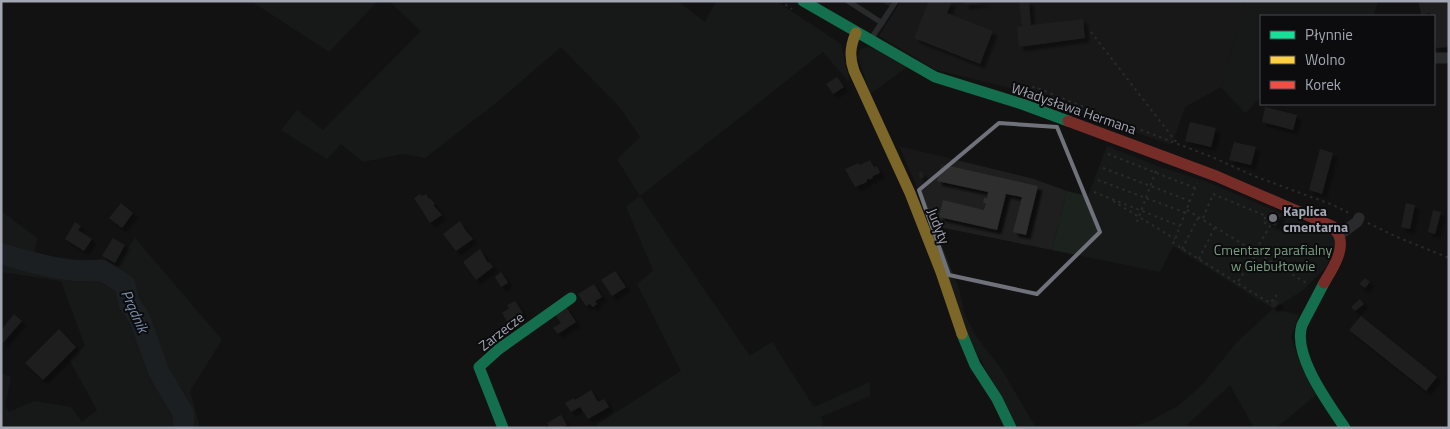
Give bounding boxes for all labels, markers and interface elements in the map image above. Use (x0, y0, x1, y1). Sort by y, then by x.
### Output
legend (1260, 15, 1435, 105)
text: Płynnie (1305, 23, 1353, 46)
text: Wolno (1305, 48, 1345, 71)
text: Korek (1305, 73, 1341, 96)
street label: Władysława Hermana (1009, 77, 1139, 139)
place label: Kaplica cmentarna (1283, 200, 1348, 237)
street label: Judyty (922, 205, 956, 247)
marker: Kaplica cmentarna (1267, 212, 1279, 224)
park label: Cmentarz parafialny w Giebułtowie (1214, 239, 1332, 276)
water label: Prądnik (115, 286, 156, 338)
street label: Zarzecze (474, 307, 528, 355)

